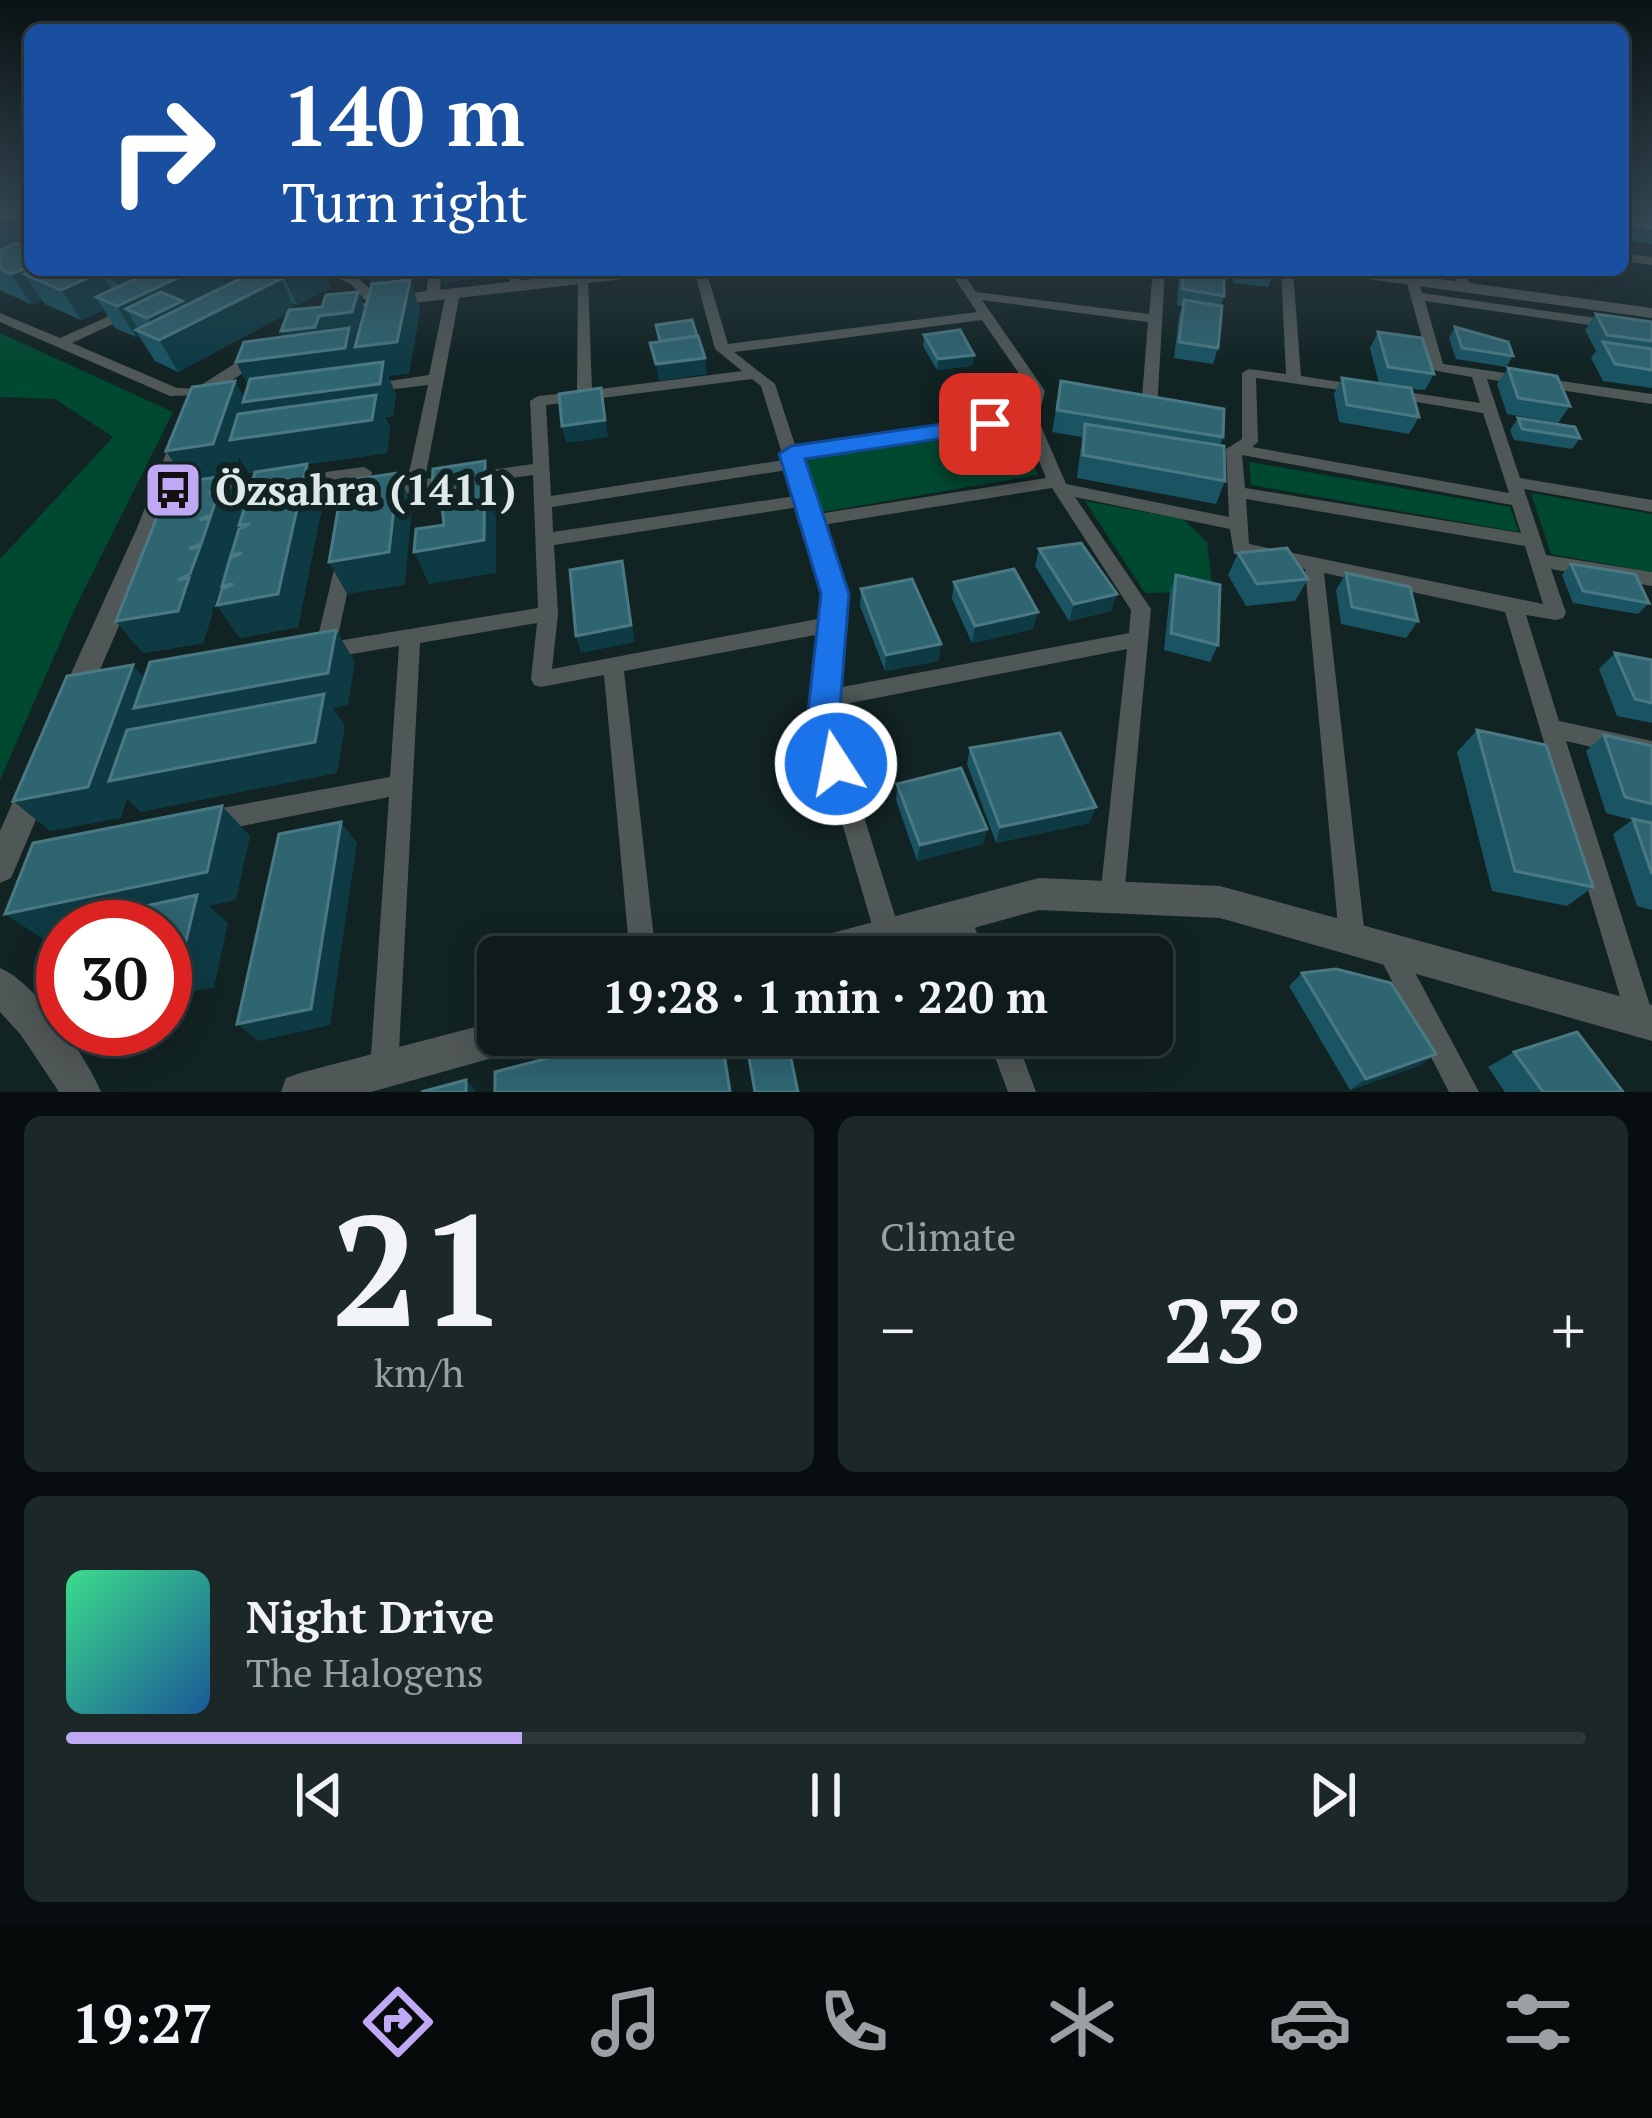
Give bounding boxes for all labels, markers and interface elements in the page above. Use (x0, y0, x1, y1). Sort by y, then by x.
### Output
text: 140 m (282, 59, 525, 170)
icon: right (84, 72, 240, 228)
text: Turn right (282, 166, 528, 237)
pin (939, 373, 1041, 475)
icon: arrive (957, 391, 1023, 457)
bus stop icon: Özsahra (1411) (142, 459, 204, 521)
place label: Özsahra (1411) (215, 461, 516, 517)
position arrow (773, 701, 899, 827)
speed limit sign: 30 (36, 900, 192, 1056)
text: 19:28 · 1 min · 220 m (602, 966, 1048, 1026)
text: 21 (331, 1164, 507, 1371)
text: Climate (880, 1210, 1016, 1262)
text: 23° (1164, 1269, 1302, 1389)
text: − (880, 1285, 915, 1373)
text: + (1551, 1285, 1586, 1373)
text: km/h (374, 1346, 464, 1398)
text: Night Drive (246, 1586, 495, 1646)
text: The Halogens (246, 1646, 484, 1698)
icon: previous (286, 1762, 352, 1828)
icon: pause (793, 1762, 859, 1828)
icon: next (1300, 1762, 1366, 1828)
icon: directions (356, 1980, 440, 2064)
icon: music (584, 1980, 668, 2064)
icon: phone (812, 1980, 896, 2064)
icon: climate (1040, 1980, 1124, 2064)
icon: car (1268, 1980, 1352, 2064)
icon: filters (1496, 1980, 1580, 2064)
text: 19:27 (72, 1987, 213, 2058)

